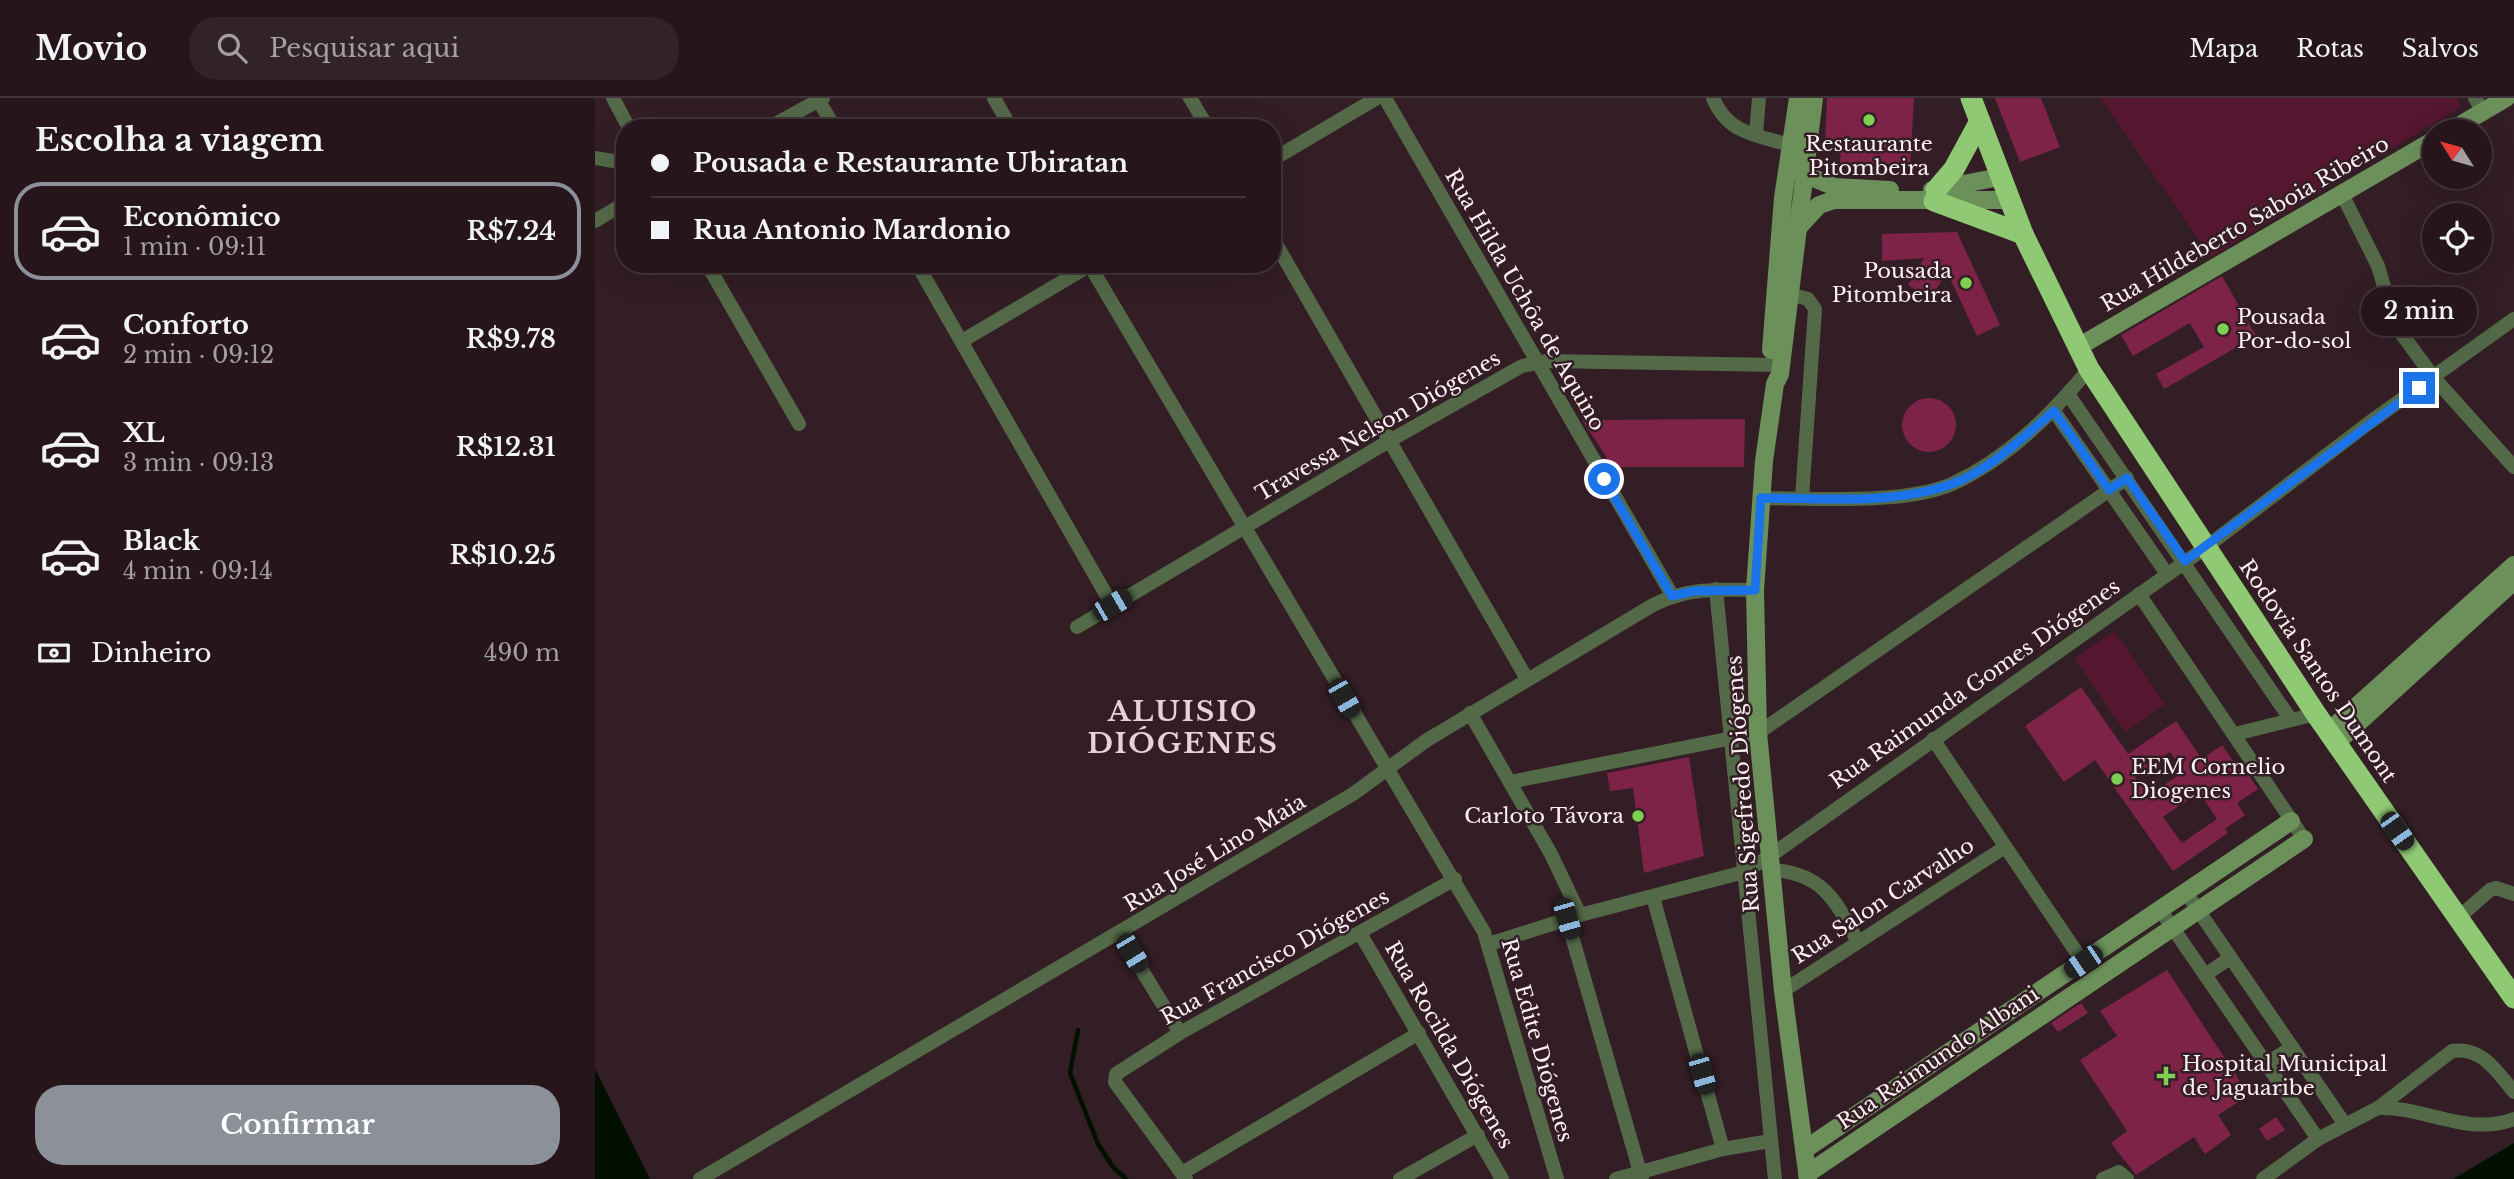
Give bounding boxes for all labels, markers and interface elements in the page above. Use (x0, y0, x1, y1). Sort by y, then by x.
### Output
search box (189, 17, 679, 80)
text: Movio (35, 28, 147, 69)
icon: search (213, 29, 251, 67)
text: Pesquisar aqui (269, 32, 459, 64)
text: Mapa (2189, 34, 2258, 63)
text: Rotas (2296, 34, 2364, 63)
text: Salvos (2402, 34, 2479, 63)
marker: Restaurante Pitombeira (1861, 112, 1877, 128)
north arrow (2422, 119, 2492, 189)
map controls (2422, 119, 2492, 273)
text: Escolha a viagem (35, 120, 324, 160)
place label: Restaurante Pitombeira (1805, 131, 1933, 181)
street label: Rua Hildeberto Saboia Ribeiro (2096, 131, 2394, 317)
text: Pousada e Restaurante Ubiratan (693, 147, 1128, 179)
street label: Rua Hilda Uchôa de Aquino (1439, 165, 1611, 435)
icon: car (39, 200, 102, 263)
text: Econômico (123, 201, 281, 233)
button: locate (2422, 203, 2492, 273)
text: Rua Antonio Mardonio (693, 214, 1011, 246)
text: R$7.24 (467, 215, 556, 247)
text: 1 min · 09:11 (123, 233, 266, 261)
place label: Pousada Pitombeira (1832, 258, 1952, 308)
marker: Pousada Pitombeira (1958, 275, 1974, 291)
callout: 2 min (2361, 286, 2477, 336)
text: 2 min (2384, 297, 2454, 325)
place label: Pousada Por-do-sol (2237, 304, 2351, 354)
icon: car (39, 308, 102, 371)
text: Conforto (123, 309, 249, 341)
marker: Pousada Por-do-sol (2215, 321, 2231, 337)
text: R$9.78 (466, 323, 556, 355)
text: 2 min · 09:12 (123, 341, 274, 369)
street label: Travessa Nelson Diógenes (1251, 345, 1505, 507)
route end (2403, 372, 2435, 404)
icon: car (39, 416, 102, 479)
text: XL (123, 417, 165, 449)
text: R$12.31 (456, 431, 556, 463)
text: 3 min · 09:13 (123, 449, 274, 477)
route start (1588, 463, 1620, 495)
icon: car (39, 524, 102, 587)
text: Black (123, 525, 200, 557)
text: R$10.25 (450, 539, 556, 571)
street label: Rodovia Santos Dumont (2234, 555, 2402, 787)
text: 4 min · 09:14 (123, 557, 273, 585)
street label: Rua Raimunda Gomes Diógenes (1825, 573, 2125, 795)
car (1089, 585, 1136, 625)
icon: cash (35, 634, 73, 672)
text: Dinheiro (91, 637, 212, 669)
text: 490 m (484, 639, 560, 667)
street label: Rua Sigefredo Diógenes (1721, 655, 1765, 913)
car (1325, 675, 1364, 721)
district label: ALUISIO DIÓGENES (1087, 694, 1279, 761)
place label: EEM Cornelio Diogenes (2131, 754, 2285, 804)
marker: EEM Cornelio Diogenes (2109, 771, 2125, 787)
street label: Rua José Lino Maia (1120, 788, 1311, 917)
place label: Carloto Távora (1464, 803, 1624, 829)
marker: Carloto Távora (1630, 808, 1646, 824)
car (2377, 808, 2418, 854)
street label: Rua Salon Carvalho (1787, 832, 1979, 970)
street label: Rua Francisco Diógenes (1156, 883, 1394, 1031)
car (1552, 896, 1583, 942)
car (1113, 930, 1152, 976)
street label: Rua Edite Diógenes (1495, 935, 1579, 1145)
street label: Rua Rocilda Diógenes (1379, 937, 1519, 1153)
car (2060, 942, 2107, 982)
street label: Rua Raimundo Albani (1832, 981, 2044, 1135)
car (1687, 1051, 1718, 1097)
place label: Hospital Municipal de Jaguaribe (2182, 1051, 2387, 1101)
marker: Hospital Municipal de Jaguaribe (2156, 1066, 2176, 1086)
button: Confirmar (35, 1085, 560, 1165)

